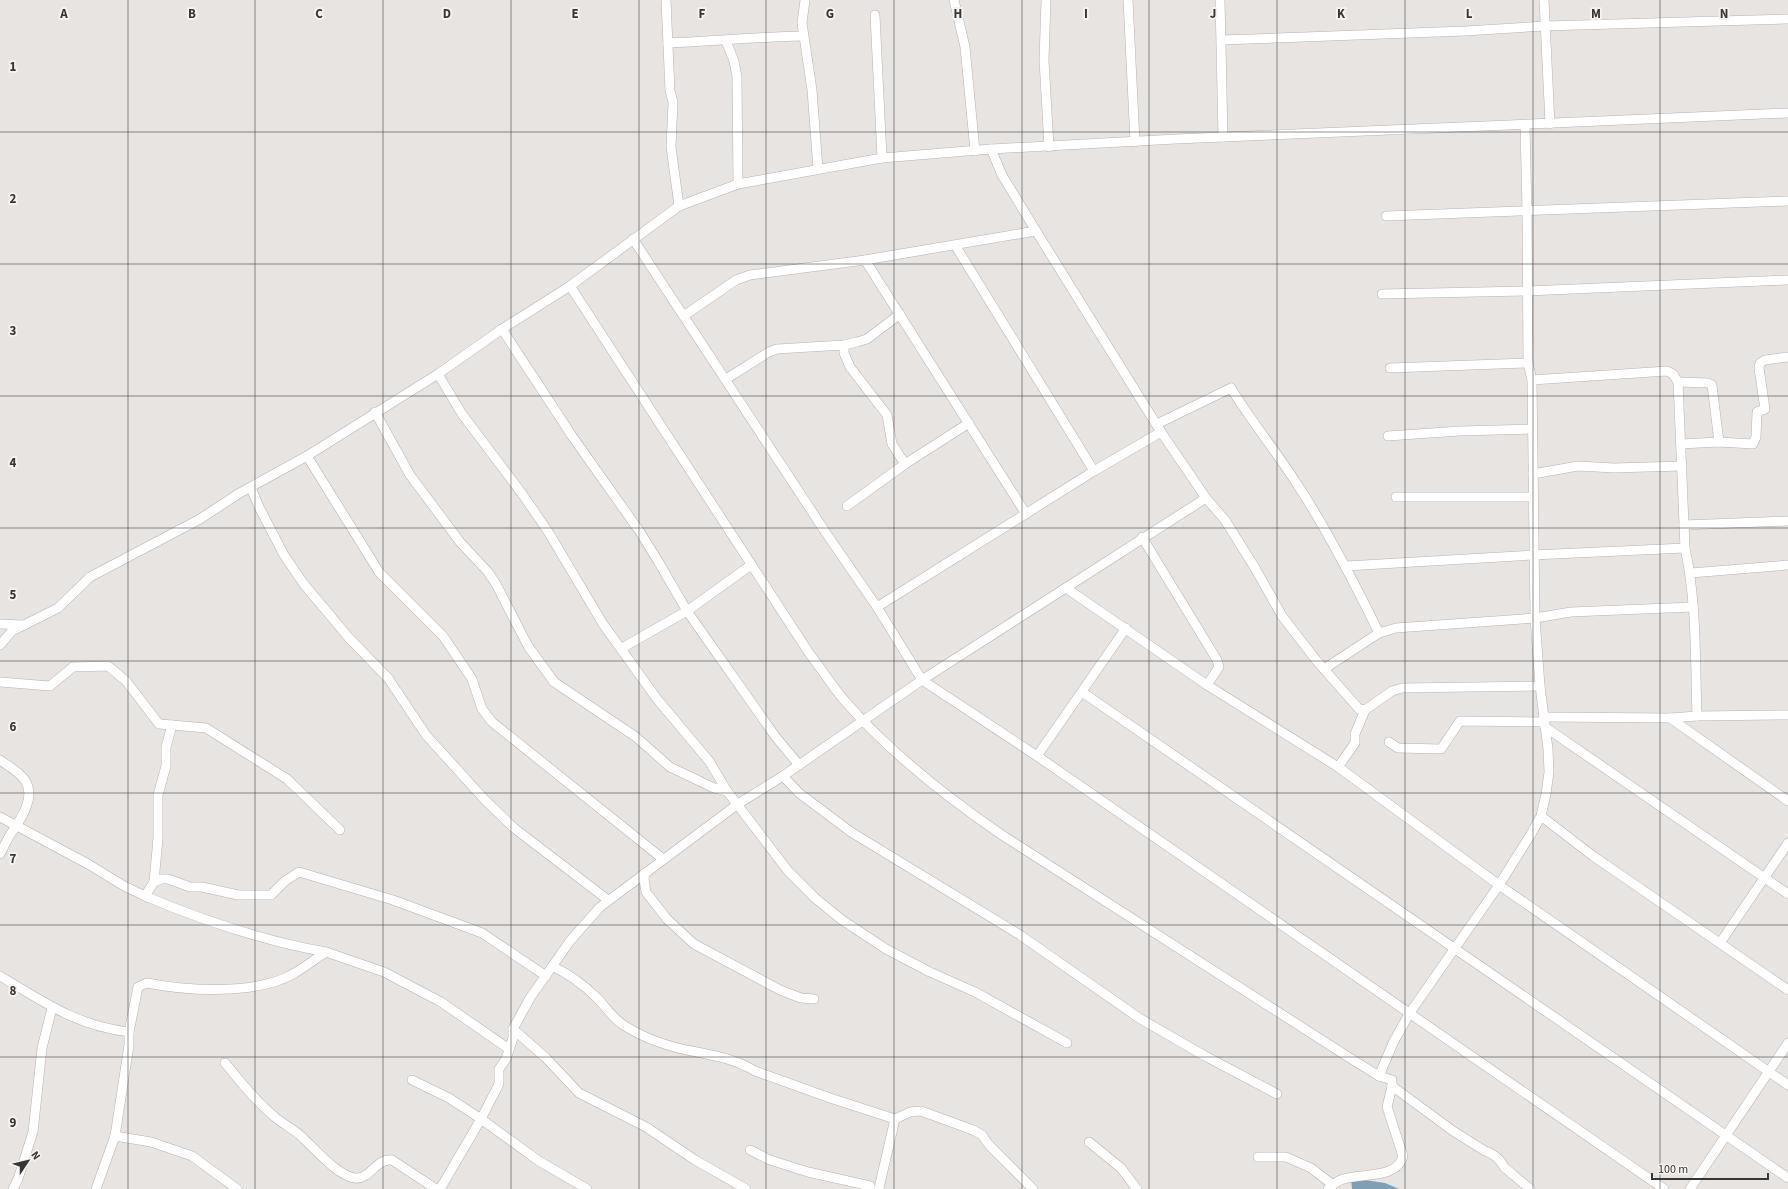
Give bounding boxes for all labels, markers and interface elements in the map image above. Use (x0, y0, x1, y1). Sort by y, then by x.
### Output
text: A (59, 5, 68, 23)
text: B (188, 5, 196, 23)
text: C (315, 5, 323, 23)
text: D (443, 5, 451, 23)
text: E (571, 5, 579, 23)
text: F (699, 5, 706, 23)
text: G (826, 5, 834, 23)
text: H (954, 5, 962, 23)
text: I (1084, 5, 1088, 23)
text: J (1210, 5, 1216, 23)
text: K (1337, 5, 1346, 23)
text: L (1466, 5, 1473, 23)
text: M (1591, 5, 1601, 23)
text: N (1720, 5, 1728, 23)
text: 1 (10, 58, 17, 76)
text: 2 (10, 190, 17, 208)
text: 3 (10, 322, 17, 340)
text: 4 (10, 454, 17, 472)
text: 5 (10, 586, 17, 604)
text: 6 (10, 718, 17, 736)
text: 7 (10, 850, 17, 868)
text: 8 (10, 982, 17, 1000)
text: 9 (10, 1114, 17, 1132)
north arrow (8, 1141, 48, 1181)
text: N (28, 1148, 44, 1163)
scale bar (1652, 1155, 1768, 1181)
text: 100 m (1658, 1161, 1688, 1178)

